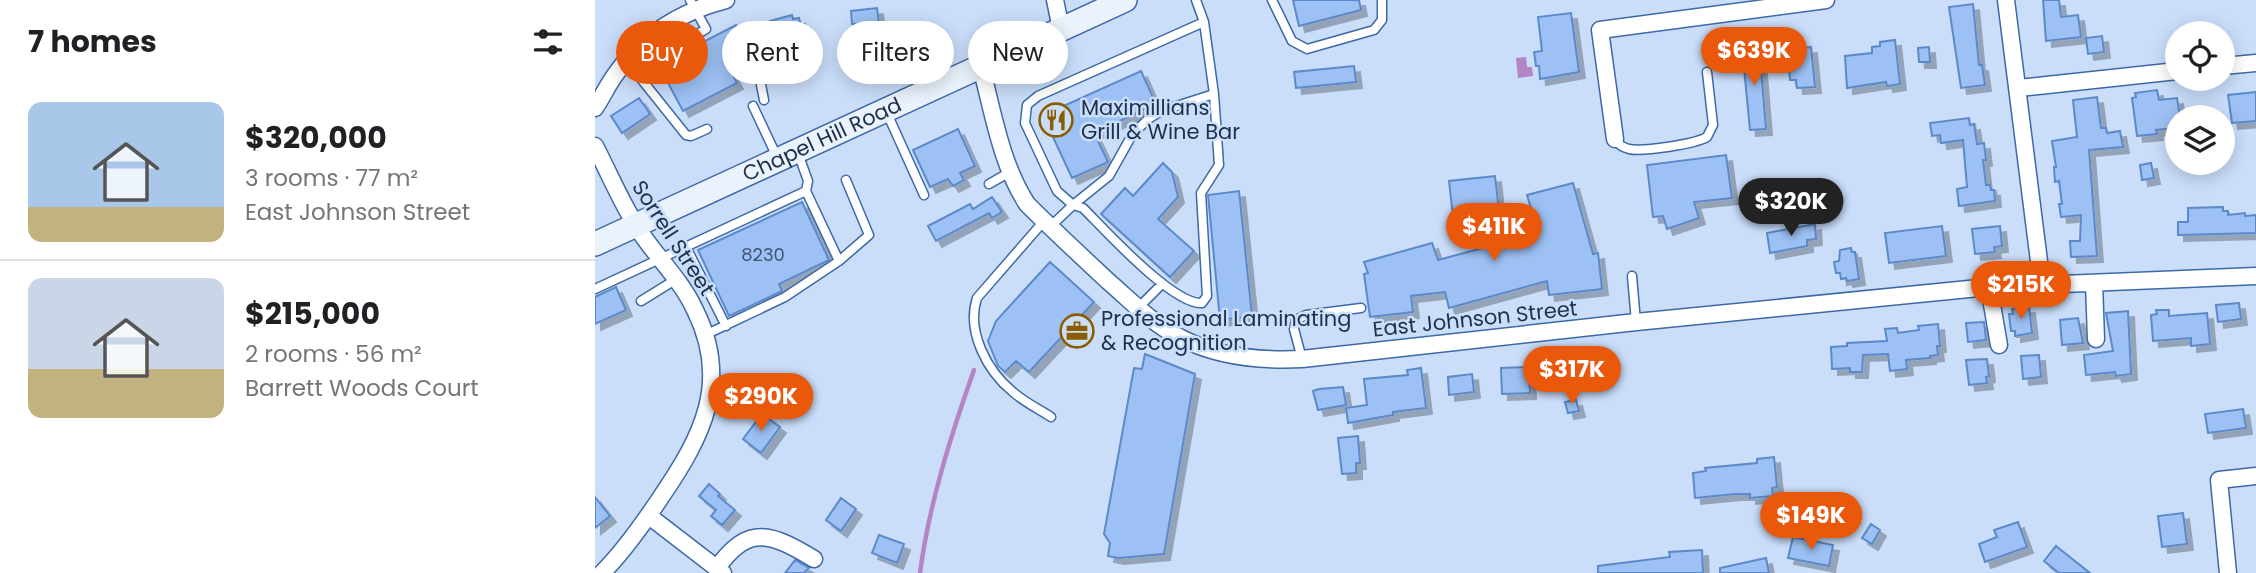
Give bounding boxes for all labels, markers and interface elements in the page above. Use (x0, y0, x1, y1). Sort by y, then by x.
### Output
text: 7 homes (28, 20, 157, 63)
chip: Buy (616, 21, 708, 84)
chip: Rent (722, 21, 823, 84)
chip: Filters (837, 21, 954, 84)
chip: New (968, 21, 1068, 84)
map controls (2165, 21, 2235, 175)
button: locate (2165, 21, 2235, 91)
icon: filters (529, 23, 567, 61)
pin: $639K (1705, 28, 1803, 87)
text: $639K (1717, 34, 1791, 66)
street label: Chapel Hill Road (738, 90, 906, 188)
place label: Maximillians Grill & Wine Bar (1081, 93, 1240, 146)
restaurant icon: Maximillians Grill & Wine Bar (1037, 101, 1075, 139)
button: layers (2165, 105, 2235, 175)
text: $320,000 (245, 116, 387, 159)
icon: home (84, 130, 168, 214)
text: 3 rooms · 77 m² (245, 162, 418, 194)
street label: Sorrell Street (625, 175, 721, 301)
pin: $320K (1742, 178, 1840, 238)
text: $320K (1754, 185, 1828, 217)
text: East Johnson Street (245, 196, 470, 228)
pin: $411K (1445, 204, 1543, 263)
text: $411K (1462, 210, 1526, 242)
house number: 8230 (741, 242, 785, 267)
pin: $215K (1972, 262, 2070, 321)
text: $215K (1987, 268, 2055, 300)
text: $215,000 (245, 292, 380, 335)
street label: East Johnson Street (1371, 293, 1579, 344)
place label: Professional Laminating & Recognition (1101, 304, 1351, 357)
icon: home (84, 306, 168, 390)
office icon: Professional Laminating & Recognition (1058, 312, 1096, 350)
text: 2 rooms · 56 m² (245, 338, 422, 370)
pin: $317K (1523, 346, 1621, 406)
text: $317K (1539, 353, 1605, 385)
text: Barrett Woods Court (245, 372, 479, 404)
pin: $290K (712, 374, 810, 433)
text: $290K (724, 380, 798, 412)
pin: $149K (1762, 492, 1860, 552)
text: $149K (1776, 499, 1846, 531)

